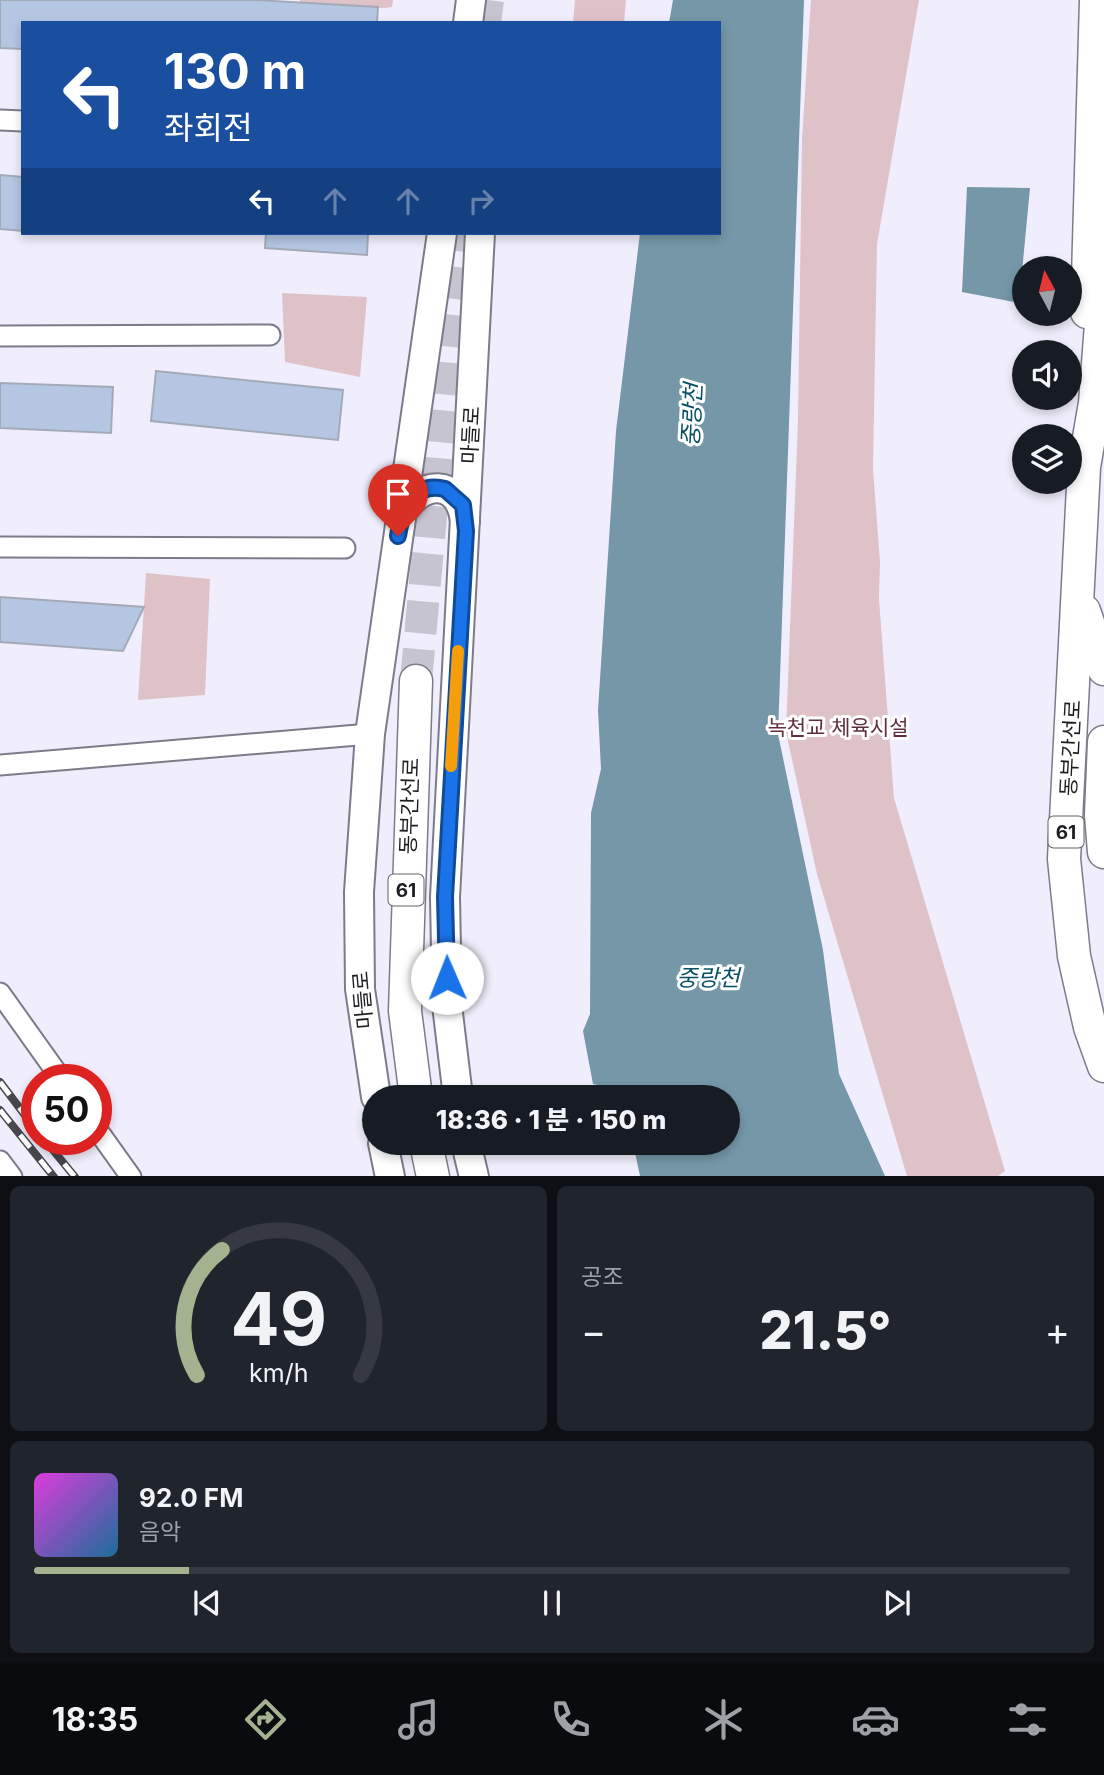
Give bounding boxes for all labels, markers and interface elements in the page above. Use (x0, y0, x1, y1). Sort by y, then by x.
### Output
text: 130 m (164, 42, 306, 101)
icon: left (49, 49, 140, 140)
text: 좌회전 (164, 108, 252, 147)
icon: left (243, 182, 281, 220)
icon: ahead (316, 182, 354, 220)
icon: ahead (389, 182, 427, 220)
icon: right (462, 182, 500, 220)
north arrow (1012, 256, 1082, 326)
map controls (1012, 256, 1082, 494)
button: sound (1012, 340, 1082, 410)
water label: 중랑천 (676, 380, 708, 447)
street label: 마들로 (457, 405, 485, 465)
button: layers (1012, 424, 1082, 494)
pin (368, 464, 428, 536)
icon: arrive (379, 475, 417, 513)
street label: 동부간선로 (1055, 699, 1086, 797)
park label: 녹천교 체육시설 (767, 715, 909, 740)
street label: 동부간선로 (395, 757, 424, 855)
road number: 61 (1048, 817, 1084, 848)
road number: 61 (388, 874, 424, 906)
position arrow (410, 941, 484, 1015)
water label: 중랑천 (676, 964, 743, 992)
street label: 마들로 (348, 970, 377, 1030)
speed limit sign: 50 (21, 1064, 112, 1155)
text: 18:36 · 1 분 · 150 m (436, 1104, 666, 1135)
text: 공조 (581, 1263, 623, 1291)
text: 49 (230, 1274, 327, 1363)
text: 21.5° (760, 1299, 891, 1362)
text: − (581, 1308, 606, 1354)
text: + (1045, 1308, 1070, 1354)
text: km/h (249, 1357, 308, 1387)
text: 92.0 FM (139, 1482, 243, 1513)
text: 음악 (139, 1518, 181, 1546)
icon: previous (188, 1584, 226, 1622)
icon: pause (533, 1584, 571, 1622)
icon: next (878, 1584, 916, 1622)
icon: directions (241, 1695, 290, 1744)
icon: music (394, 1695, 443, 1744)
icon: phone (546, 1695, 595, 1744)
icon: climate (699, 1695, 748, 1744)
icon: car (851, 1695, 900, 1744)
icon: filters (1003, 1695, 1052, 1744)
text: 18:35 (52, 1700, 138, 1739)

